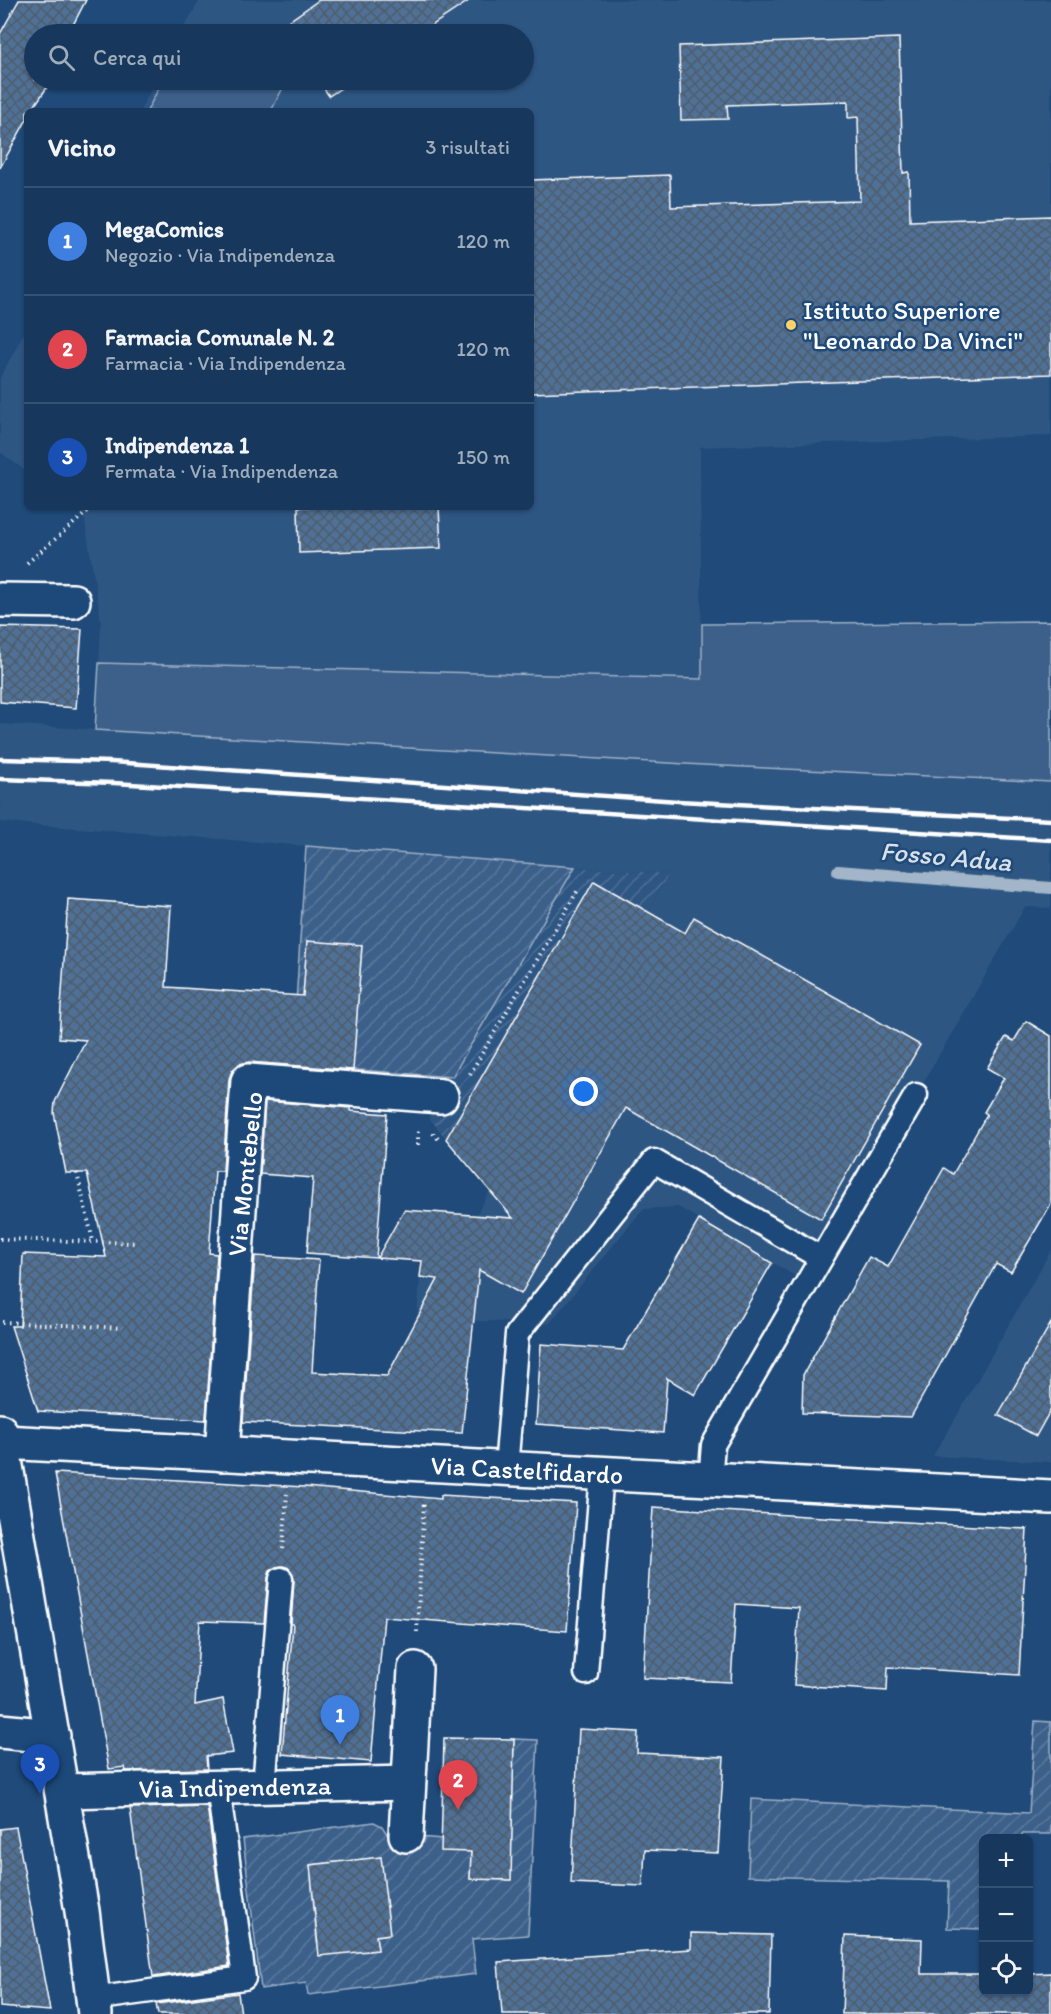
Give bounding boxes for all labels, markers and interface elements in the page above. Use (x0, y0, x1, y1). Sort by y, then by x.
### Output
search box (24, 24, 534, 90)
icon: search (45, 41, 78, 74)
text: Cerca qui (93, 44, 181, 71)
text: Vicino (48, 131, 116, 163)
text: 3 risultati (426, 135, 510, 159)
text: MegaComics (105, 216, 224, 243)
text: 1 (63, 229, 72, 253)
text: 120 m (457, 229, 510, 253)
text: Negozio · Via Indipendenza (105, 243, 335, 267)
place label: Istituto Superiore "Leonardo Da Vinci" (803, 294, 1023, 356)
marker: Istituto Superiore "Leonardo Da Vinci" (784, 318, 798, 332)
text: Farmacia Comunale N. 2 (105, 324, 334, 351)
text: 2 (62, 337, 73, 361)
text: 120 m (457, 337, 510, 361)
text: Farmacia · Via Indipendenza (105, 351, 346, 375)
text: Indipendenza 1 (105, 432, 249, 459)
text: 3 (62, 445, 73, 469)
text: 150 m (457, 445, 510, 469)
text: Fermata · Via Indipendenza (105, 459, 338, 483)
water label: Fosso Adua (879, 834, 1014, 878)
your location (569, 1077, 598, 1106)
street label: Via Montebello (220, 1090, 270, 1258)
street label: Via Castelfidardo (430, 1449, 624, 1491)
pin: 1 (320, 1696, 360, 1745)
pin: 3 (20, 1744, 60, 1794)
pin: 2 (438, 1760, 478, 1810)
street label: Via Indipendenza (138, 1769, 332, 1805)
map controls (979, 1834, 1033, 1996)
button: + (979, 1834, 1033, 1888)
button: − (979, 1888, 1033, 1942)
button: locate (979, 1942, 1033, 1996)

